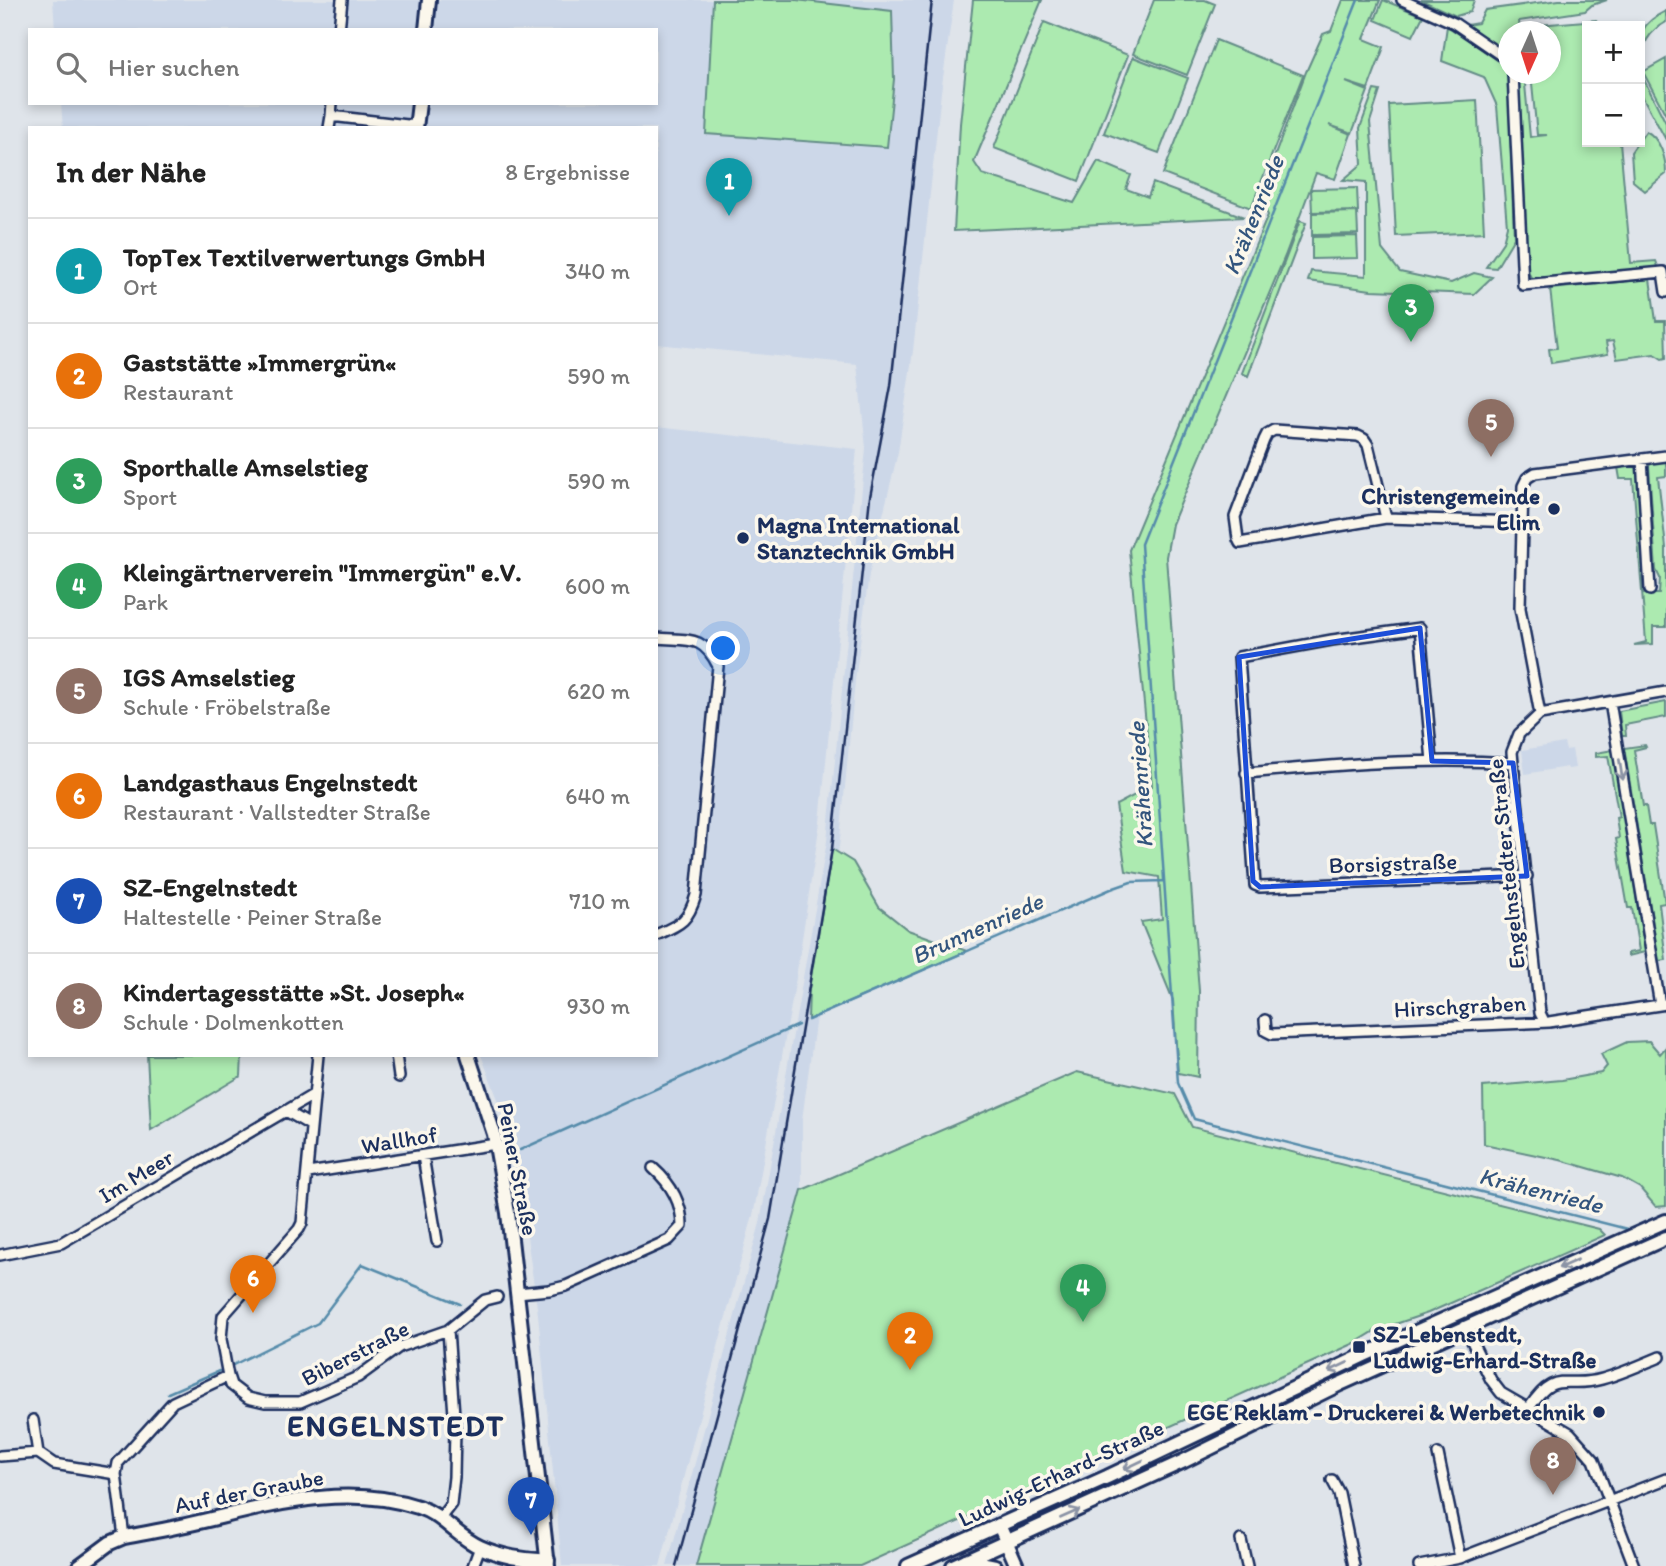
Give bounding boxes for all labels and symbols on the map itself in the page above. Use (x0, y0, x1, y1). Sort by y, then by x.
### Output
north arrow (1498, 21, 1561, 84)
water label: Krähenriede (1216, 150, 1291, 279)
pin: 1 (706, 158, 752, 216)
pin: 3 (1388, 284, 1434, 342)
pin: 5 (1468, 399, 1514, 457)
place label: Christengemeinde Elim (1361, 482, 1540, 536)
marker: Christengemeinde Elim (1546, 501, 1562, 517)
place label: Magna International Stanztechnik GmbH (757, 511, 960, 565)
marker: Magna International Stanztechnik GmbH (735, 530, 751, 546)
your location (706, 631, 740, 665)
water label: Krähenriede (1121, 720, 1159, 849)
street label: Engelnstedter Straße (1481, 757, 1531, 971)
one-way arrow (1615, 758, 1628, 780)
street label: Borsigstraße (1328, 847, 1458, 879)
water label: Brunnenriede (907, 885, 1049, 970)
street label: Hirschgraben (1393, 989, 1527, 1023)
street label: Peiner Straße (491, 1100, 545, 1238)
street label: Wallhof (359, 1120, 439, 1160)
street label: Im Meer (94, 1143, 179, 1209)
water label: Krähenriede (1476, 1161, 1607, 1220)
pin: 6 (230, 1255, 276, 1313)
one-way arrow (1558, 1258, 1579, 1271)
pin: 4 (1060, 1264, 1106, 1322)
pin: 2 (887, 1312, 933, 1370)
street label: Biberstraße (297, 1314, 413, 1392)
place label: SZ-Lebenstedt, Ludwig-Erhard-Straße (1373, 1320, 1597, 1374)
marker: SZ-Lebenstedt, Ludwig-Erhard-Straße (1351, 1339, 1367, 1355)
one-way arrow (1328, 1361, 1349, 1374)
place label: EGE Reklam - Druckerei & Werbetechnik (1187, 1398, 1586, 1426)
marker: EGE Reklam - Druckerei & Werbetechnik (1591, 1404, 1607, 1420)
district label: ENGELNSTEDT (287, 1407, 505, 1444)
street label: Ludwig-Erhard-Straße (954, 1413, 1168, 1533)
pin: 8 (1530, 1437, 1576, 1495)
one-way arrow (1122, 1459, 1144, 1472)
street label: Auf der Graube (172, 1463, 326, 1519)
pin: 7 (508, 1477, 554, 1535)
one-way arrow (1059, 1507, 1080, 1520)

